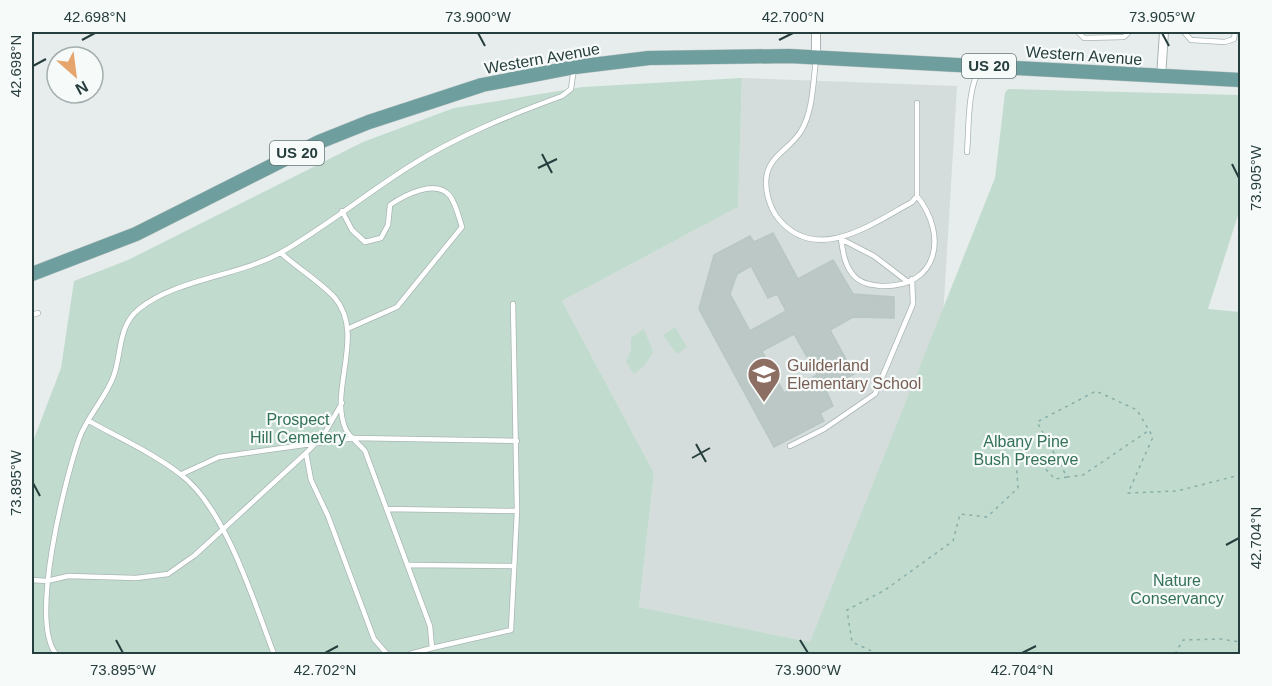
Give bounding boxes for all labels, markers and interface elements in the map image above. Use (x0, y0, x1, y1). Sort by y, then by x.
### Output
text: 42.698°N (64, 8, 126, 25)
text: 73.900°W (445, 8, 512, 25)
text: 42.700°N (762, 8, 824, 25)
text: 73.905°W (1129, 8, 1196, 25)
text: 42.698°N (7, 35, 24, 97)
street label: Western Avenue (483, 40, 601, 77)
street label: Western Avenue (1025, 43, 1143, 68)
north arrow (45, 45, 105, 105)
road number: US 20 (962, 54, 1016, 78)
text: N (73, 78, 91, 98)
road number: US 20 (270, 141, 324, 165)
text: 73.905°W (1247, 144, 1264, 211)
school or university icon: Guilderland Elementary School (746, 356, 782, 403)
place label: Guilderland Elementary School (787, 357, 921, 392)
park label: Prospect Hill Cemetery (250, 411, 346, 446)
park label: Albany Pine Bush Preserve (974, 433, 1079, 468)
text: 73.895°W (7, 449, 24, 516)
text: 42.704°N (1247, 507, 1264, 569)
park label: Nature Conservancy (1130, 572, 1224, 607)
text: 73.895°W (90, 661, 157, 678)
text: 42.702°N (294, 661, 356, 678)
text: 73.900°W (775, 661, 842, 678)
text: 42.704°N (991, 661, 1053, 678)

